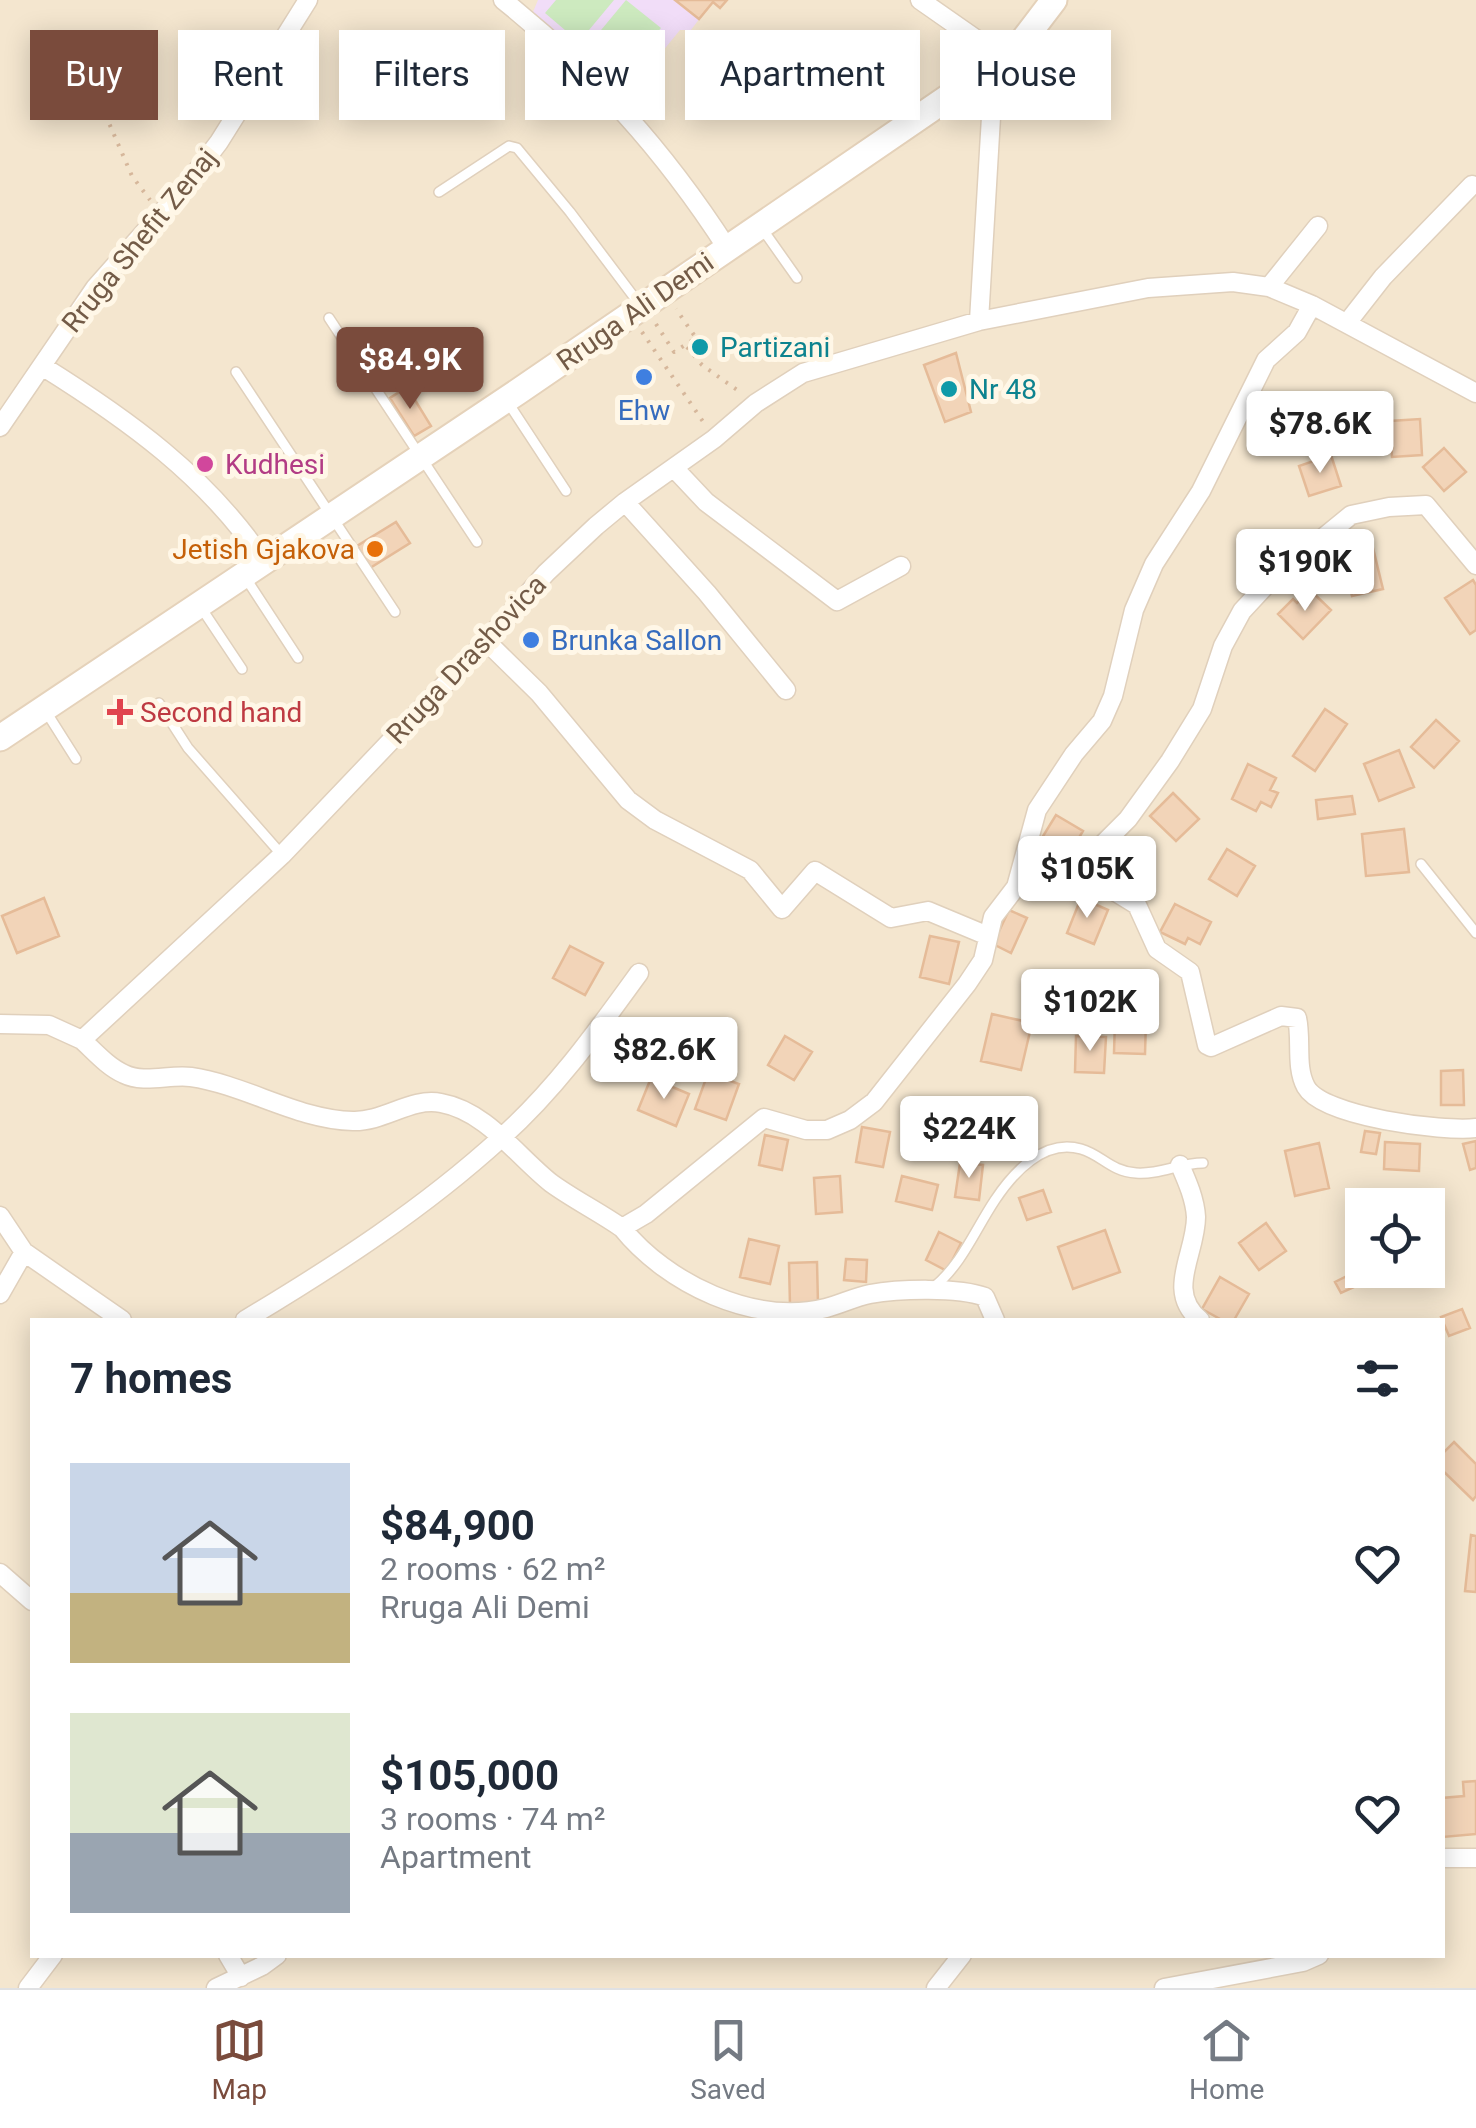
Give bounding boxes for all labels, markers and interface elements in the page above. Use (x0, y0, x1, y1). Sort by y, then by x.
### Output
chip: Buy (30, 30, 158, 120)
chip: Rent (178, 30, 319, 120)
chip: Filters (339, 30, 505, 120)
chip: New (525, 30, 665, 120)
chip: Apartment (685, 30, 920, 120)
chip: House (940, 30, 1111, 120)
street label: Rruga Shefit Zenaj (55, 142, 224, 339)
street label: Rruga Ali Demi (551, 245, 720, 378)
pin: $84.9K (329, 327, 491, 412)
place label: Partizani (720, 331, 830, 364)
marker: Partizani (689, 336, 711, 358)
text: $84.9K (358, 340, 462, 378)
marker: Ehw (633, 366, 655, 388)
place label: Nr 48 (969, 373, 1037, 406)
marker: Nr 48 (938, 378, 960, 400)
pin: $78.6K (1239, 391, 1401, 476)
place label: Ehw (618, 394, 670, 427)
text: $78.6K (1268, 404, 1372, 442)
place label: Kudhesi (225, 448, 325, 481)
marker: Kudhesi (194, 453, 216, 475)
pin: $190K (1235, 529, 1375, 614)
place label: Jetish Gjakova (172, 533, 355, 566)
marker: Jetish Gjakova (364, 538, 386, 560)
text: $190K (1258, 542, 1352, 580)
street label: Rruga Drashovica (380, 568, 553, 751)
place label: Brunka Sallon (551, 624, 722, 657)
marker: Brunka Sallon (520, 629, 542, 651)
place label: Second hand (140, 696, 302, 729)
marker: Second hand (109, 701, 131, 723)
pin: $105K (1017, 836, 1157, 921)
text: $105K (1040, 849, 1134, 887)
pin: $102K (1020, 969, 1160, 1054)
text: $102K (1043, 982, 1137, 1020)
pin: $82.6K (583, 1017, 745, 1102)
text: $82.6K (612, 1030, 716, 1068)
pin: $224K (899, 1096, 1039, 1181)
text: $224K (922, 1109, 1016, 1147)
map controls (1345, 1188, 1445, 1288)
button: locate (1345, 1188, 1445, 1288)
icon: filters (1350, 1351, 1405, 1406)
text: 7 homes (70, 1354, 232, 1403)
text: $84,900 (380, 1501, 535, 1550)
icon: home (150, 1503, 270, 1623)
icon: heart (1350, 1536, 1405, 1591)
text: 2 rooms · 62 m² (380, 1550, 605, 1588)
text: Rruga Ali Demi (380, 1588, 590, 1626)
text: $105,000 (380, 1751, 559, 1800)
icon: home (150, 1753, 270, 1873)
icon: heart (1350, 1786, 1405, 1841)
text: 3 rooms · 74 m² (380, 1800, 605, 1838)
text: Apartment (380, 1838, 532, 1876)
tab: Map (212, 2013, 267, 2106)
tab: Saved (690, 2013, 766, 2106)
tab: Home (1189, 2013, 1264, 2106)

